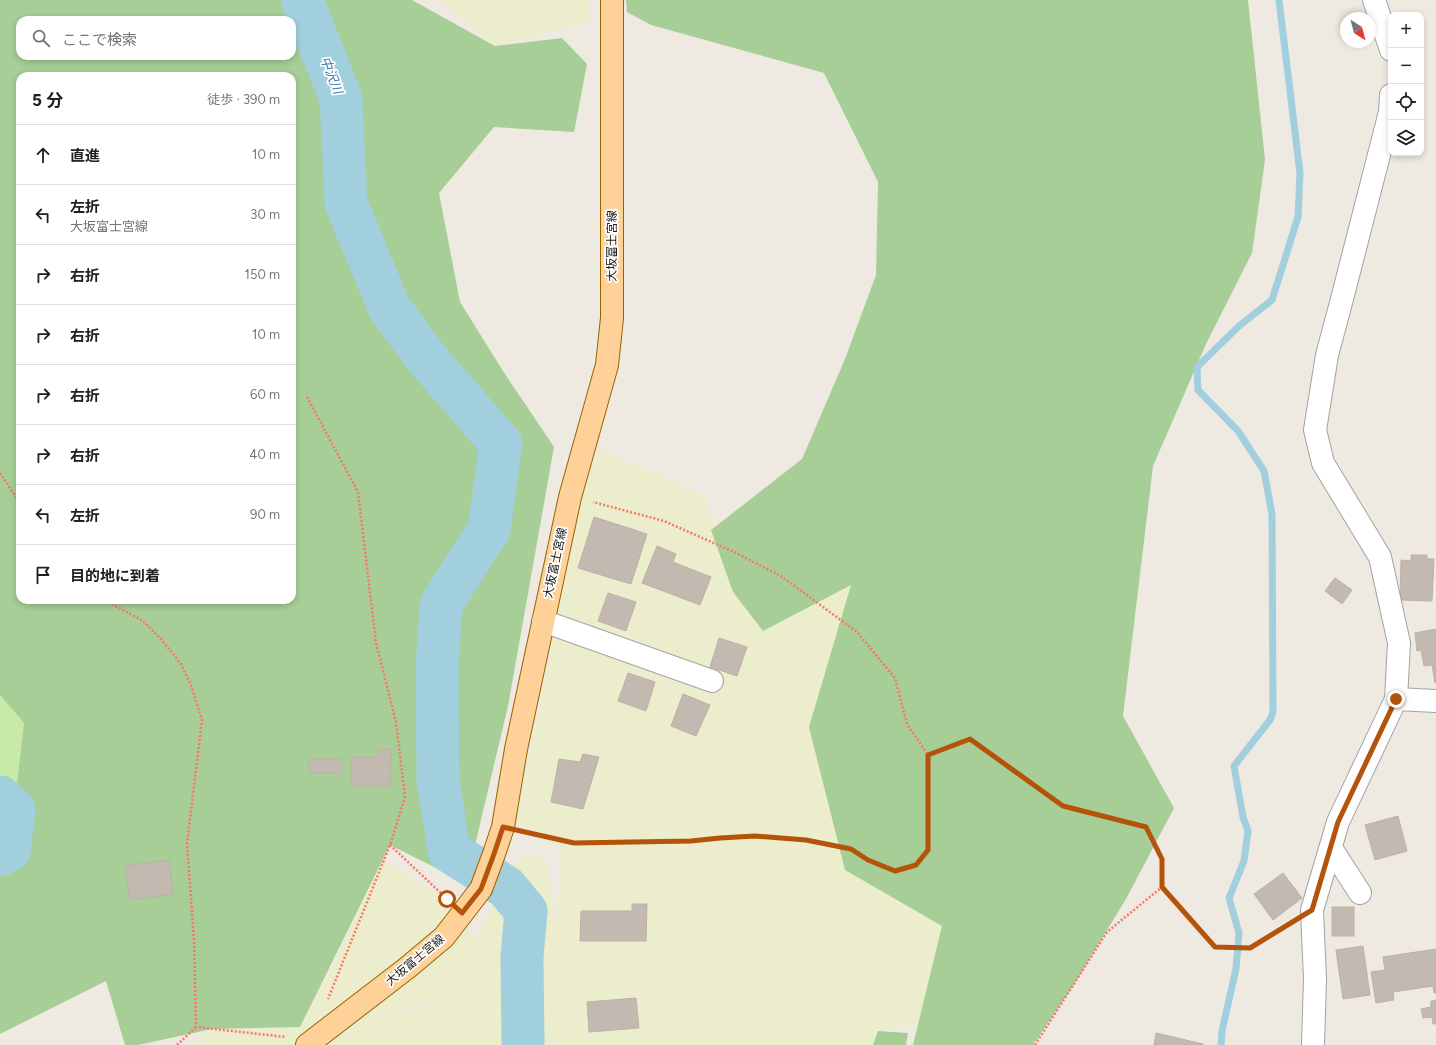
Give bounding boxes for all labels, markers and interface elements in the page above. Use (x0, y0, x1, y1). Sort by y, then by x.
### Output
north arrow (1340, 12, 1376, 48)
map controls (1388, 12, 1424, 156)
button: + (1388, 12, 1424, 48)
search box (16, 16, 296, 60)
icon: search (30, 27, 52, 49)
text: ここで検索 (62, 31, 137, 49)
button: − (1388, 48, 1424, 84)
water label: 中沢川 (318, 54, 346, 98)
button: locate (1388, 84, 1424, 120)
text: 5 分 (32, 90, 63, 110)
text: 徒歩 · 390 m (207, 92, 280, 107)
button: layers (1388, 120, 1424, 156)
icon: ahead (32, 144, 54, 166)
text: 直進 (70, 147, 100, 165)
text: 10 m (252, 147, 280, 162)
text: 左折 (70, 198, 100, 216)
icon: left (32, 204, 54, 226)
text: 30 m (250, 207, 280, 222)
street label: 大坂富士宮線 (605, 210, 619, 282)
text: 大坂富士宮線 (70, 219, 148, 234)
icon: right (32, 264, 54, 286)
text: 右折 (70, 267, 100, 285)
text: 150 m (245, 267, 280, 282)
icon: right (32, 324, 54, 346)
text: 右折 (70, 327, 100, 345)
text: 10 m (252, 327, 280, 342)
icon: right (32, 384, 54, 406)
text: 右折 (70, 387, 100, 405)
text: 60 m (250, 387, 280, 402)
icon: right (32, 444, 54, 466)
text: 右折 (70, 447, 100, 465)
text: 40 m (249, 447, 280, 462)
icon: left (32, 504, 54, 526)
text: 左折 (70, 507, 100, 525)
text: 90 m (250, 507, 280, 522)
street label: 大坂富士宮線 (541, 526, 569, 600)
icon: arrive (32, 564, 54, 586)
text: 目的地に到着 (70, 567, 160, 585)
route end (1387, 690, 1405, 708)
route start (438, 890, 456, 908)
street label: 大坂富士宮線 (383, 931, 447, 989)

